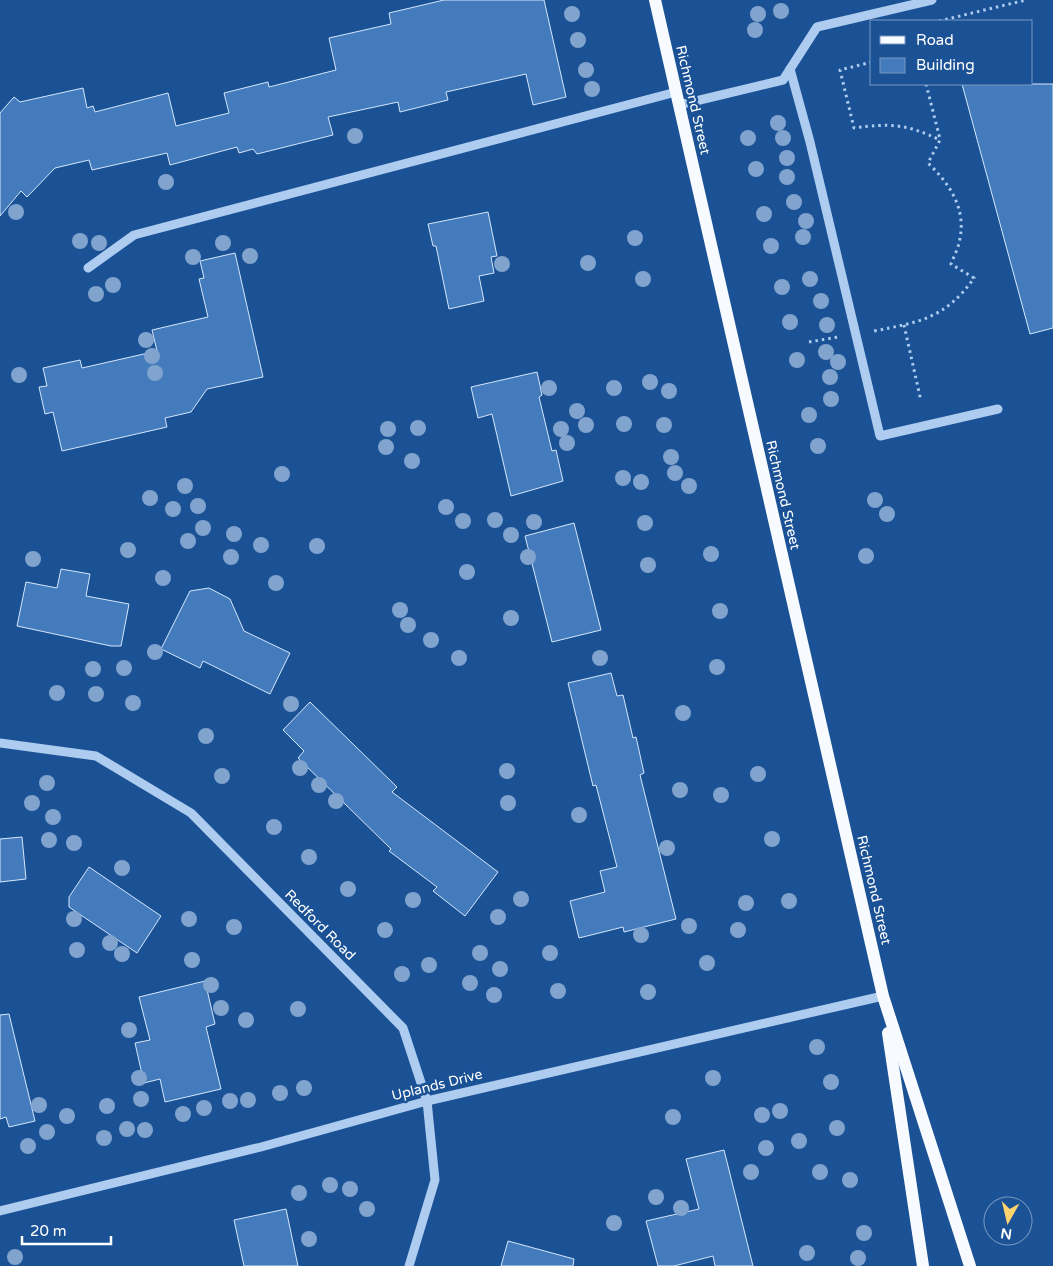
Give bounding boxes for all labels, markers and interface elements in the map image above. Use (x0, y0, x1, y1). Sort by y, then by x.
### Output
legend (870, 20, 1033, 85)
text: Road (916, 31, 954, 49)
street label: Richmond Street (672, 44, 714, 157)
text: Building (916, 56, 975, 74)
street label: Richmond Street (762, 439, 804, 552)
street label: Richmond Street (853, 834, 895, 947)
street label: Redford Road (281, 886, 359, 964)
street label: Uplands Drive (390, 1066, 484, 1104)
north arrow (983, 1196, 1033, 1246)
scale bar (22, 1214, 111, 1246)
text: 20 m (30, 1222, 67, 1240)
text: N (1000, 1224, 1013, 1243)

